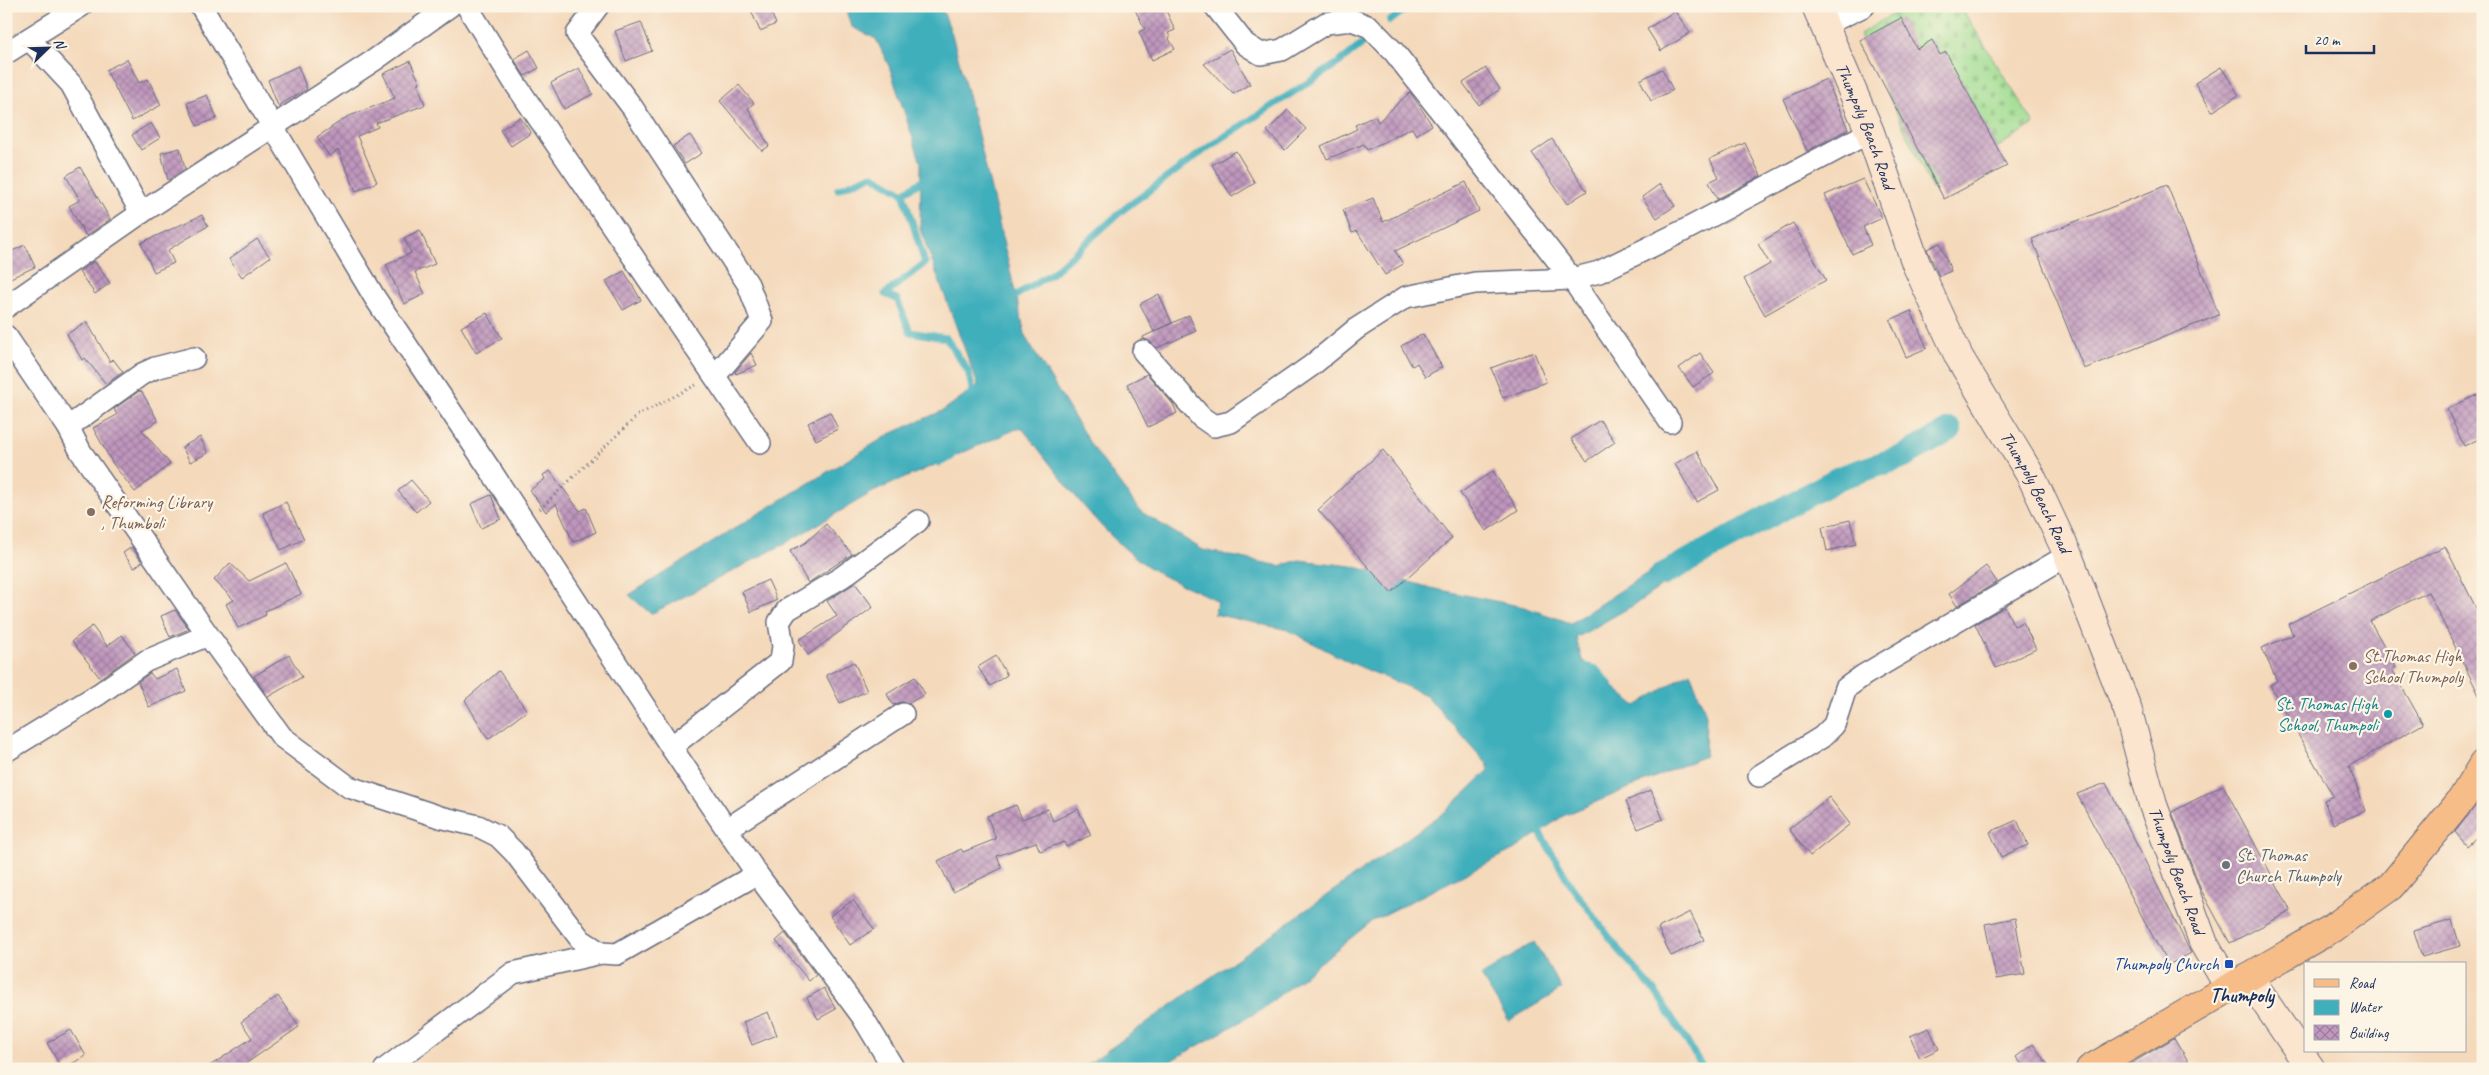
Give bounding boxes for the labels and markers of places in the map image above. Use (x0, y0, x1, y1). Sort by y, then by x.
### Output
place label: Reforming Library , Thumboli (101, 491, 214, 534)
marker: Reforming Library , Thumboli (85, 506, 97, 518)
place label: St.Thomas High School Thumpoly (2363, 645, 2465, 688)
marker: St.Thomas High School Thumpoly (2347, 660, 2359, 672)
place label: St. Thomas High School, Thumpoli (2275, 693, 2381, 736)
marker: St. Thomas High School, Thumpoli (2382, 708, 2394, 720)
place label: St. Thomas Church Thumpoly (2236, 844, 2343, 887)
marker: St. Thomas Church Thumpoly (2220, 859, 2232, 871)
place label: Thumpoly Church (2113, 953, 2220, 975)
marker: Thumpoly Church (2223, 958, 2235, 970)

